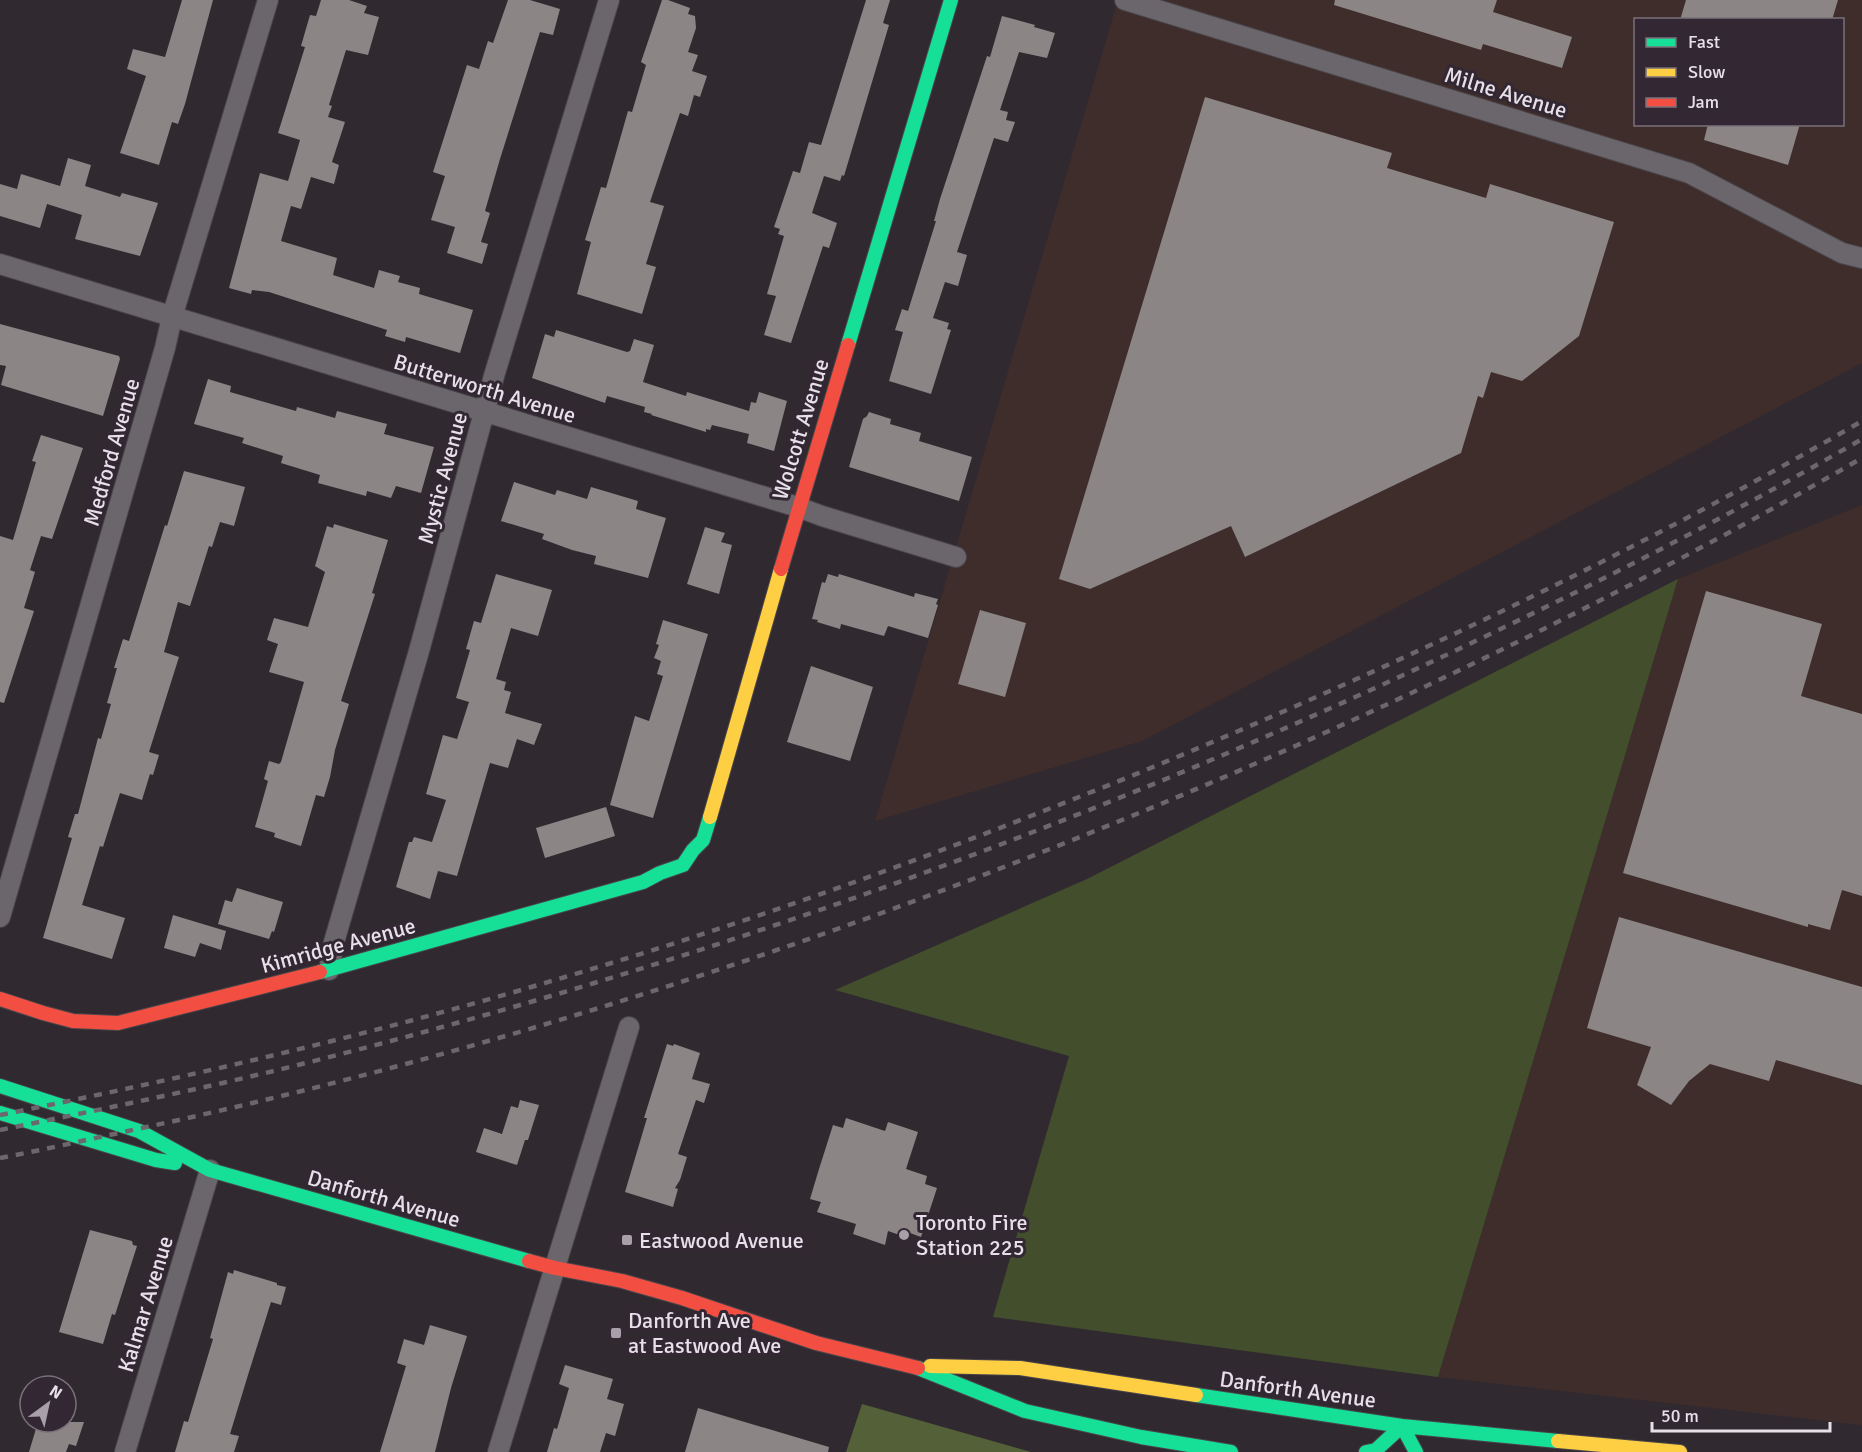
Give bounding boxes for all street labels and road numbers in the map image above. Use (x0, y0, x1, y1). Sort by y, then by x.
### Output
street label: Milne Avenue (1441, 61, 1570, 124)
street label: Butterworth Avenue (391, 348, 579, 429)
street label: Wolcott Avenue (766, 355, 835, 503)
street label: Medford Avenue (78, 375, 145, 529)
street label: Mystic Avenue (412, 409, 473, 547)
street label: Kimridge Avenue (258, 912, 418, 979)
street label: Danforth Avenue (304, 1164, 463, 1233)
street label: Kalmar Avenue (112, 1233, 179, 1376)
street label: Danforth Avenue (1218, 1365, 1378, 1414)

